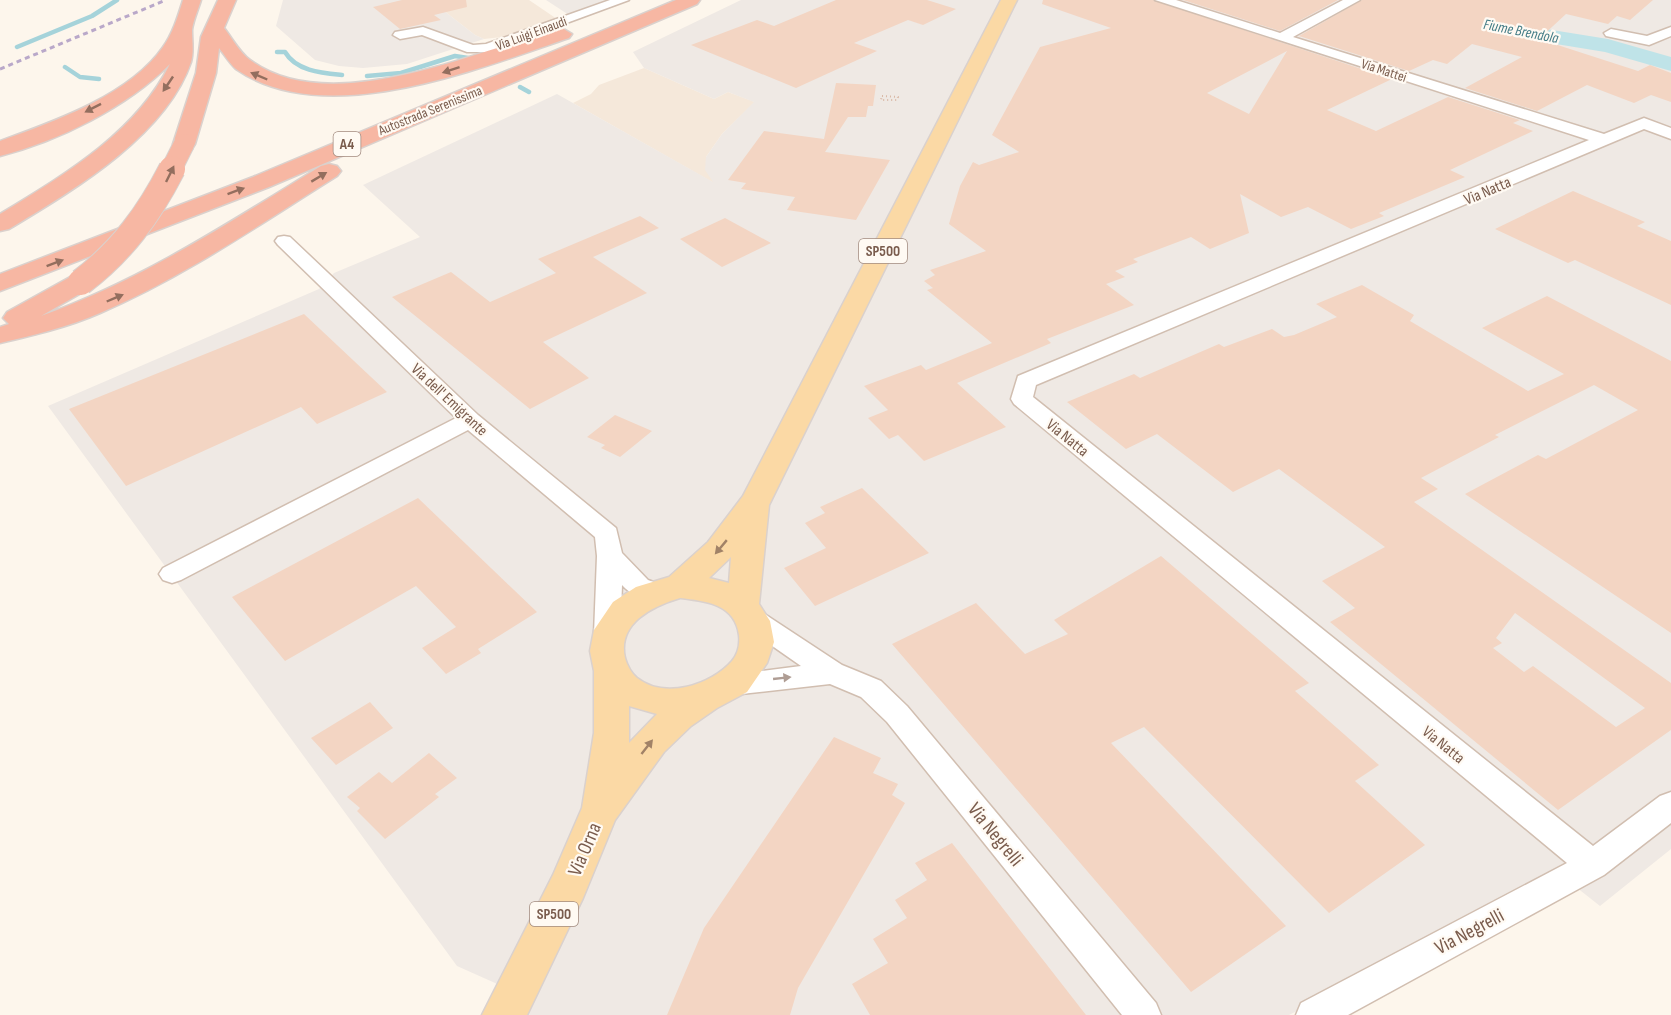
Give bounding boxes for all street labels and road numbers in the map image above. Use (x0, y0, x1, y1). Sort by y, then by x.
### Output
street label: Via Luigi Einaudi (493, 13, 569, 54)
street label: Via Mattei (1359, 55, 1409, 86)
street label: Autostrada Serenissima (375, 82, 484, 139)
road number: A4 (334, 132, 360, 156)
street label: Via Natta (1461, 173, 1514, 210)
road number: SP500 (859, 239, 907, 263)
street label: Via dell' Emigrante (407, 360, 491, 440)
street label: Via Natta (1042, 415, 1092, 461)
street label: Via Natta (1418, 722, 1468, 768)
street label: Via Negrelli (962, 798, 1028, 871)
street label: Via Orna (563, 819, 607, 880)
road number: SP500 (530, 902, 578, 926)
street label: Via Negrelli (1431, 904, 1508, 960)

